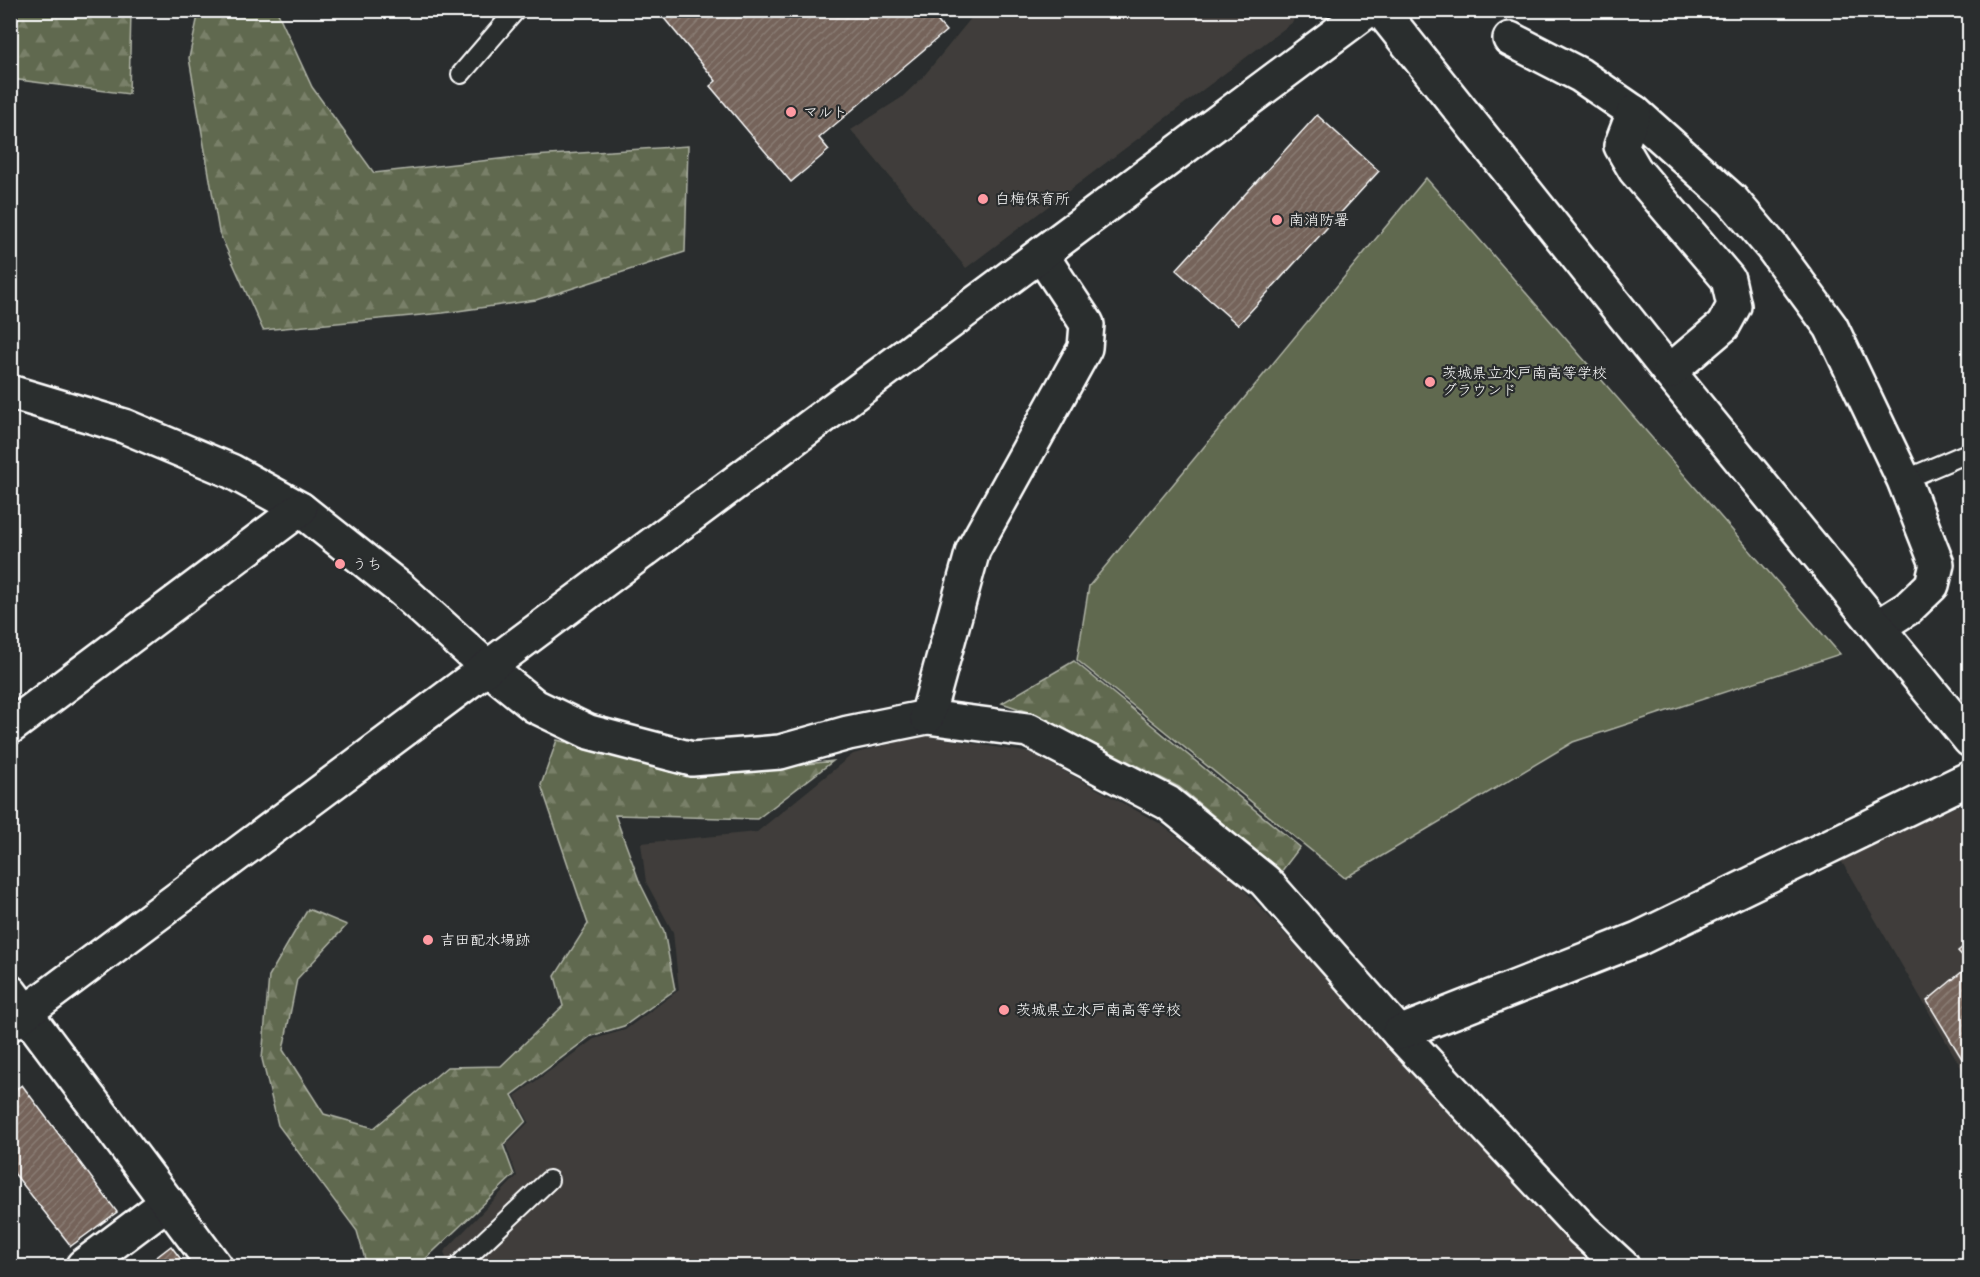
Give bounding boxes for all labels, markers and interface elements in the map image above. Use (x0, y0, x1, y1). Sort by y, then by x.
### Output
place label: マルト (803, 102, 848, 122)
marker: マルト (784, 105, 798, 119)
place label: 白梅保育所 (995, 189, 1070, 209)
marker: 白梅保育所 (976, 192, 990, 206)
place label: 南消防署 (1289, 210, 1349, 230)
marker: 南消防署 (1270, 213, 1284, 227)
place label: 茨城県立水戸南高等学校 グラウンド (1442, 363, 1607, 400)
marker: 茨城県立水戸南高等学校 グラウンド (1423, 375, 1437, 389)
place label: うち (352, 554, 382, 574)
marker: うち (333, 557, 347, 571)
place label: 吉田配水場跡 (440, 930, 530, 950)
marker: 吉田配水場跡 (421, 933, 435, 947)
place label: 茨城県立水戸南高等学校 (1016, 1000, 1181, 1020)
marker: 茨城県立水戸南高等学校 (997, 1003, 1011, 1017)

